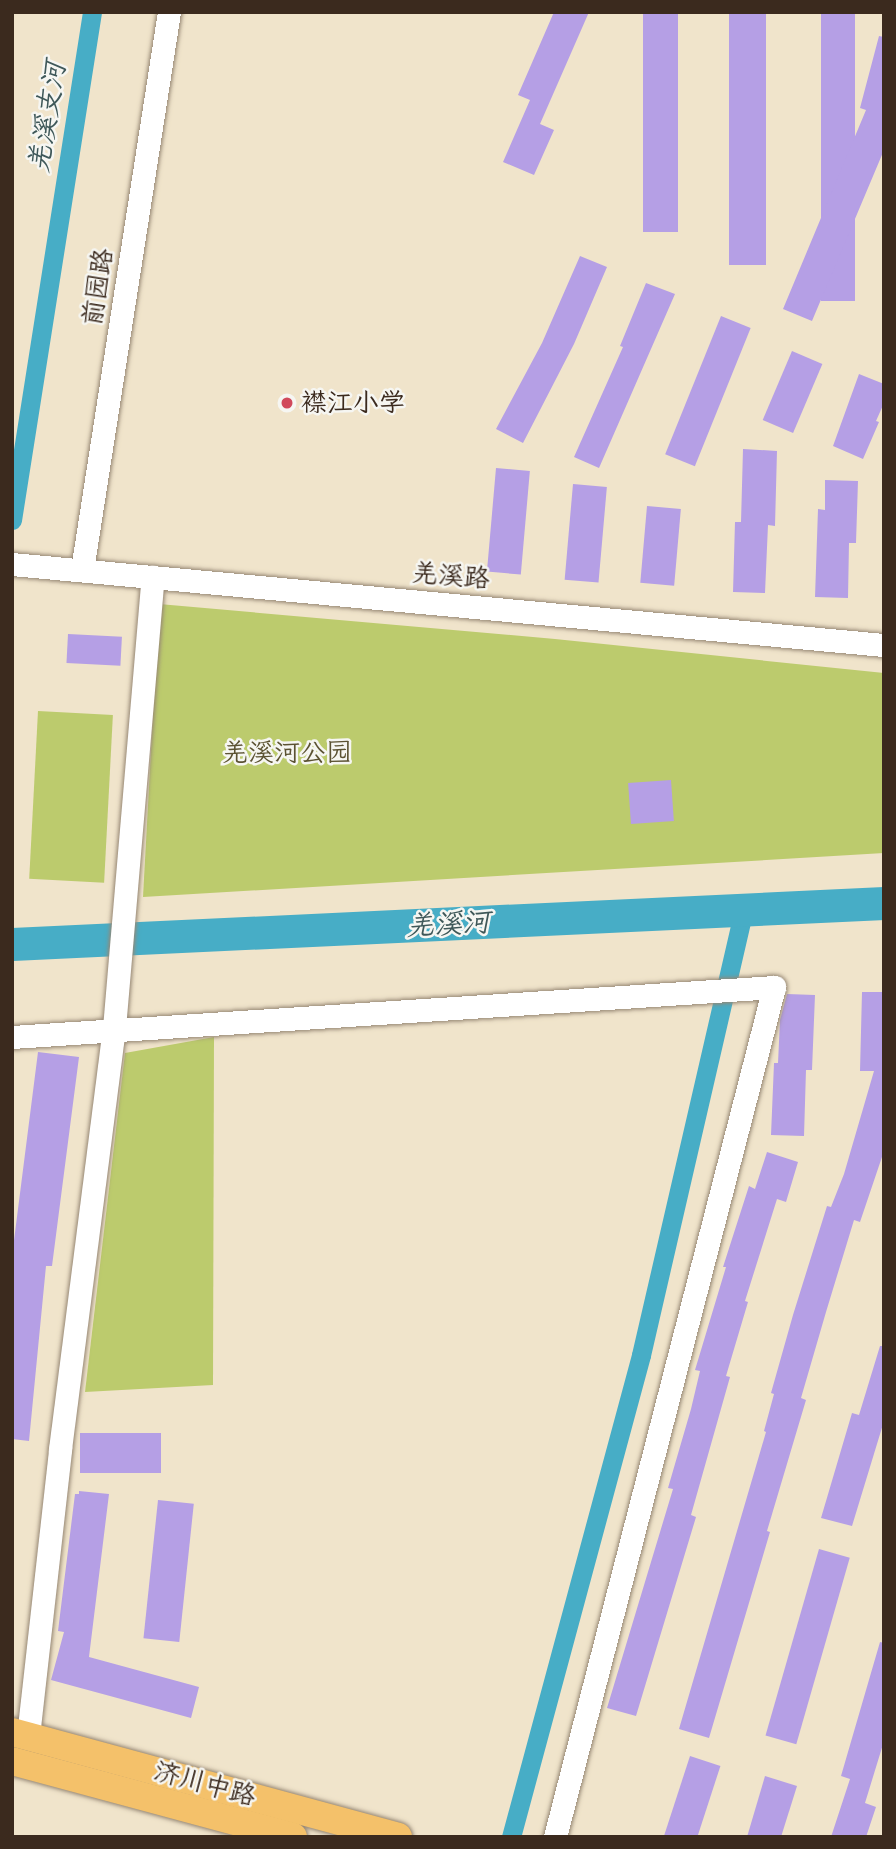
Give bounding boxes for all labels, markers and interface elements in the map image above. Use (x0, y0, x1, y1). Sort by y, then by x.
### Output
water label: 羌溪支河 (22, 59, 72, 175)
street label: 前园路 (76, 246, 120, 328)
place label: 襟江小学 (301, 387, 405, 419)
marker: 襟江小学 (279, 395, 295, 411)
street label: 羌溪路 (411, 557, 491, 595)
park label: 羌溪河公园 (222, 737, 352, 769)
water label: 羌溪河 (405, 905, 491, 943)
street label: 济川中路 (151, 1755, 259, 1813)

